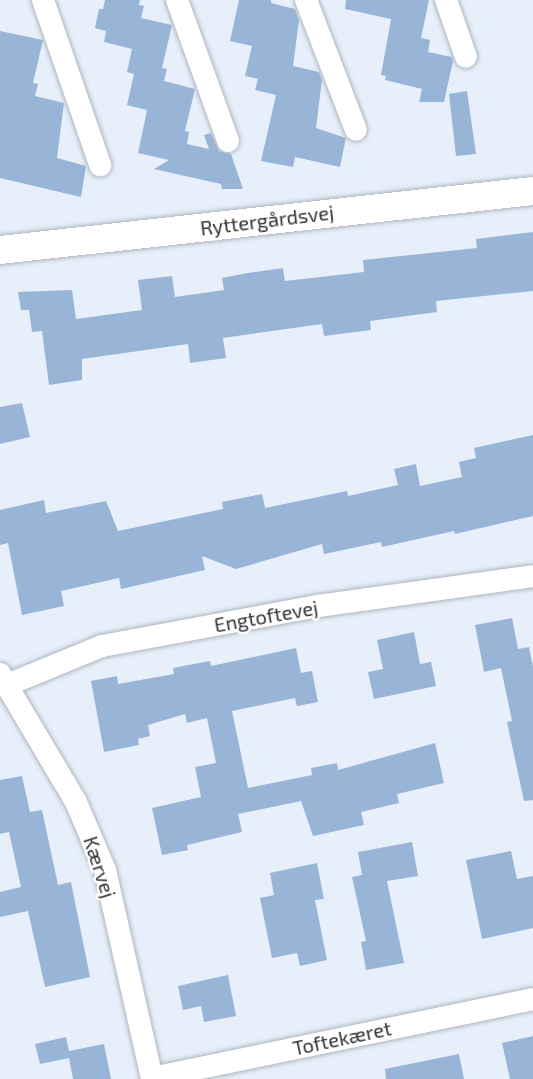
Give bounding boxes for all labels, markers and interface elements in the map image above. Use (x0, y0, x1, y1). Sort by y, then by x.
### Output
street label: Ryttergårdsvej (199, 200, 335, 240)
street label: Engtoftevej (212, 595, 320, 637)
street label: Kærvej (79, 833, 121, 901)
street label: Toftekæret (290, 1016, 394, 1060)

